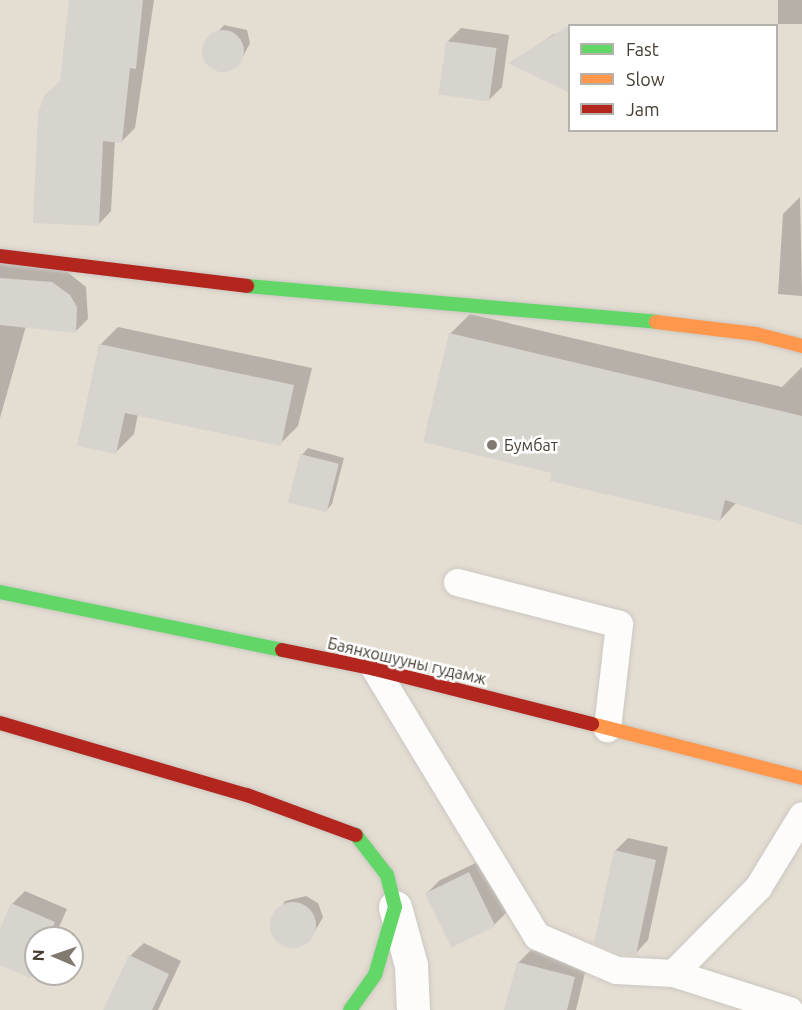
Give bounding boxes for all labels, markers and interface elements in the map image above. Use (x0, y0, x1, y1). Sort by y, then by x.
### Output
legend (568, 24, 778, 132)
text: Fast (626, 39, 659, 59)
text: Slow (626, 69, 665, 89)
text: Jam (626, 99, 660, 119)
place label: Бумбат (504, 435, 558, 455)
marker: Бумбат (485, 438, 499, 452)
street label: Баянхошууны гудамж (326, 633, 488, 689)
north arrow (24, 926, 84, 986)
text: N (29, 949, 47, 962)

